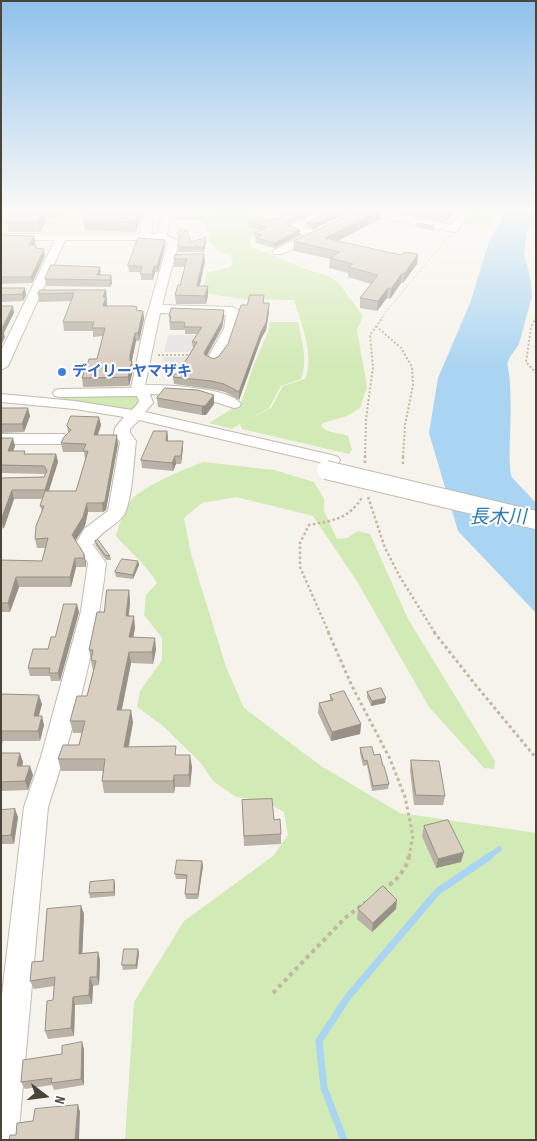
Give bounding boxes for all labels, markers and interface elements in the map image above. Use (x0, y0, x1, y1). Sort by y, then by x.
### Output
place label: デイリーヤマザキ (72, 363, 192, 381)
marker: デイリーヤマザキ (56, 366, 68, 378)
water label: 長木川 (470, 507, 526, 529)
north arrow (20, 1071, 70, 1121)
text: N (51, 1094, 69, 1106)

